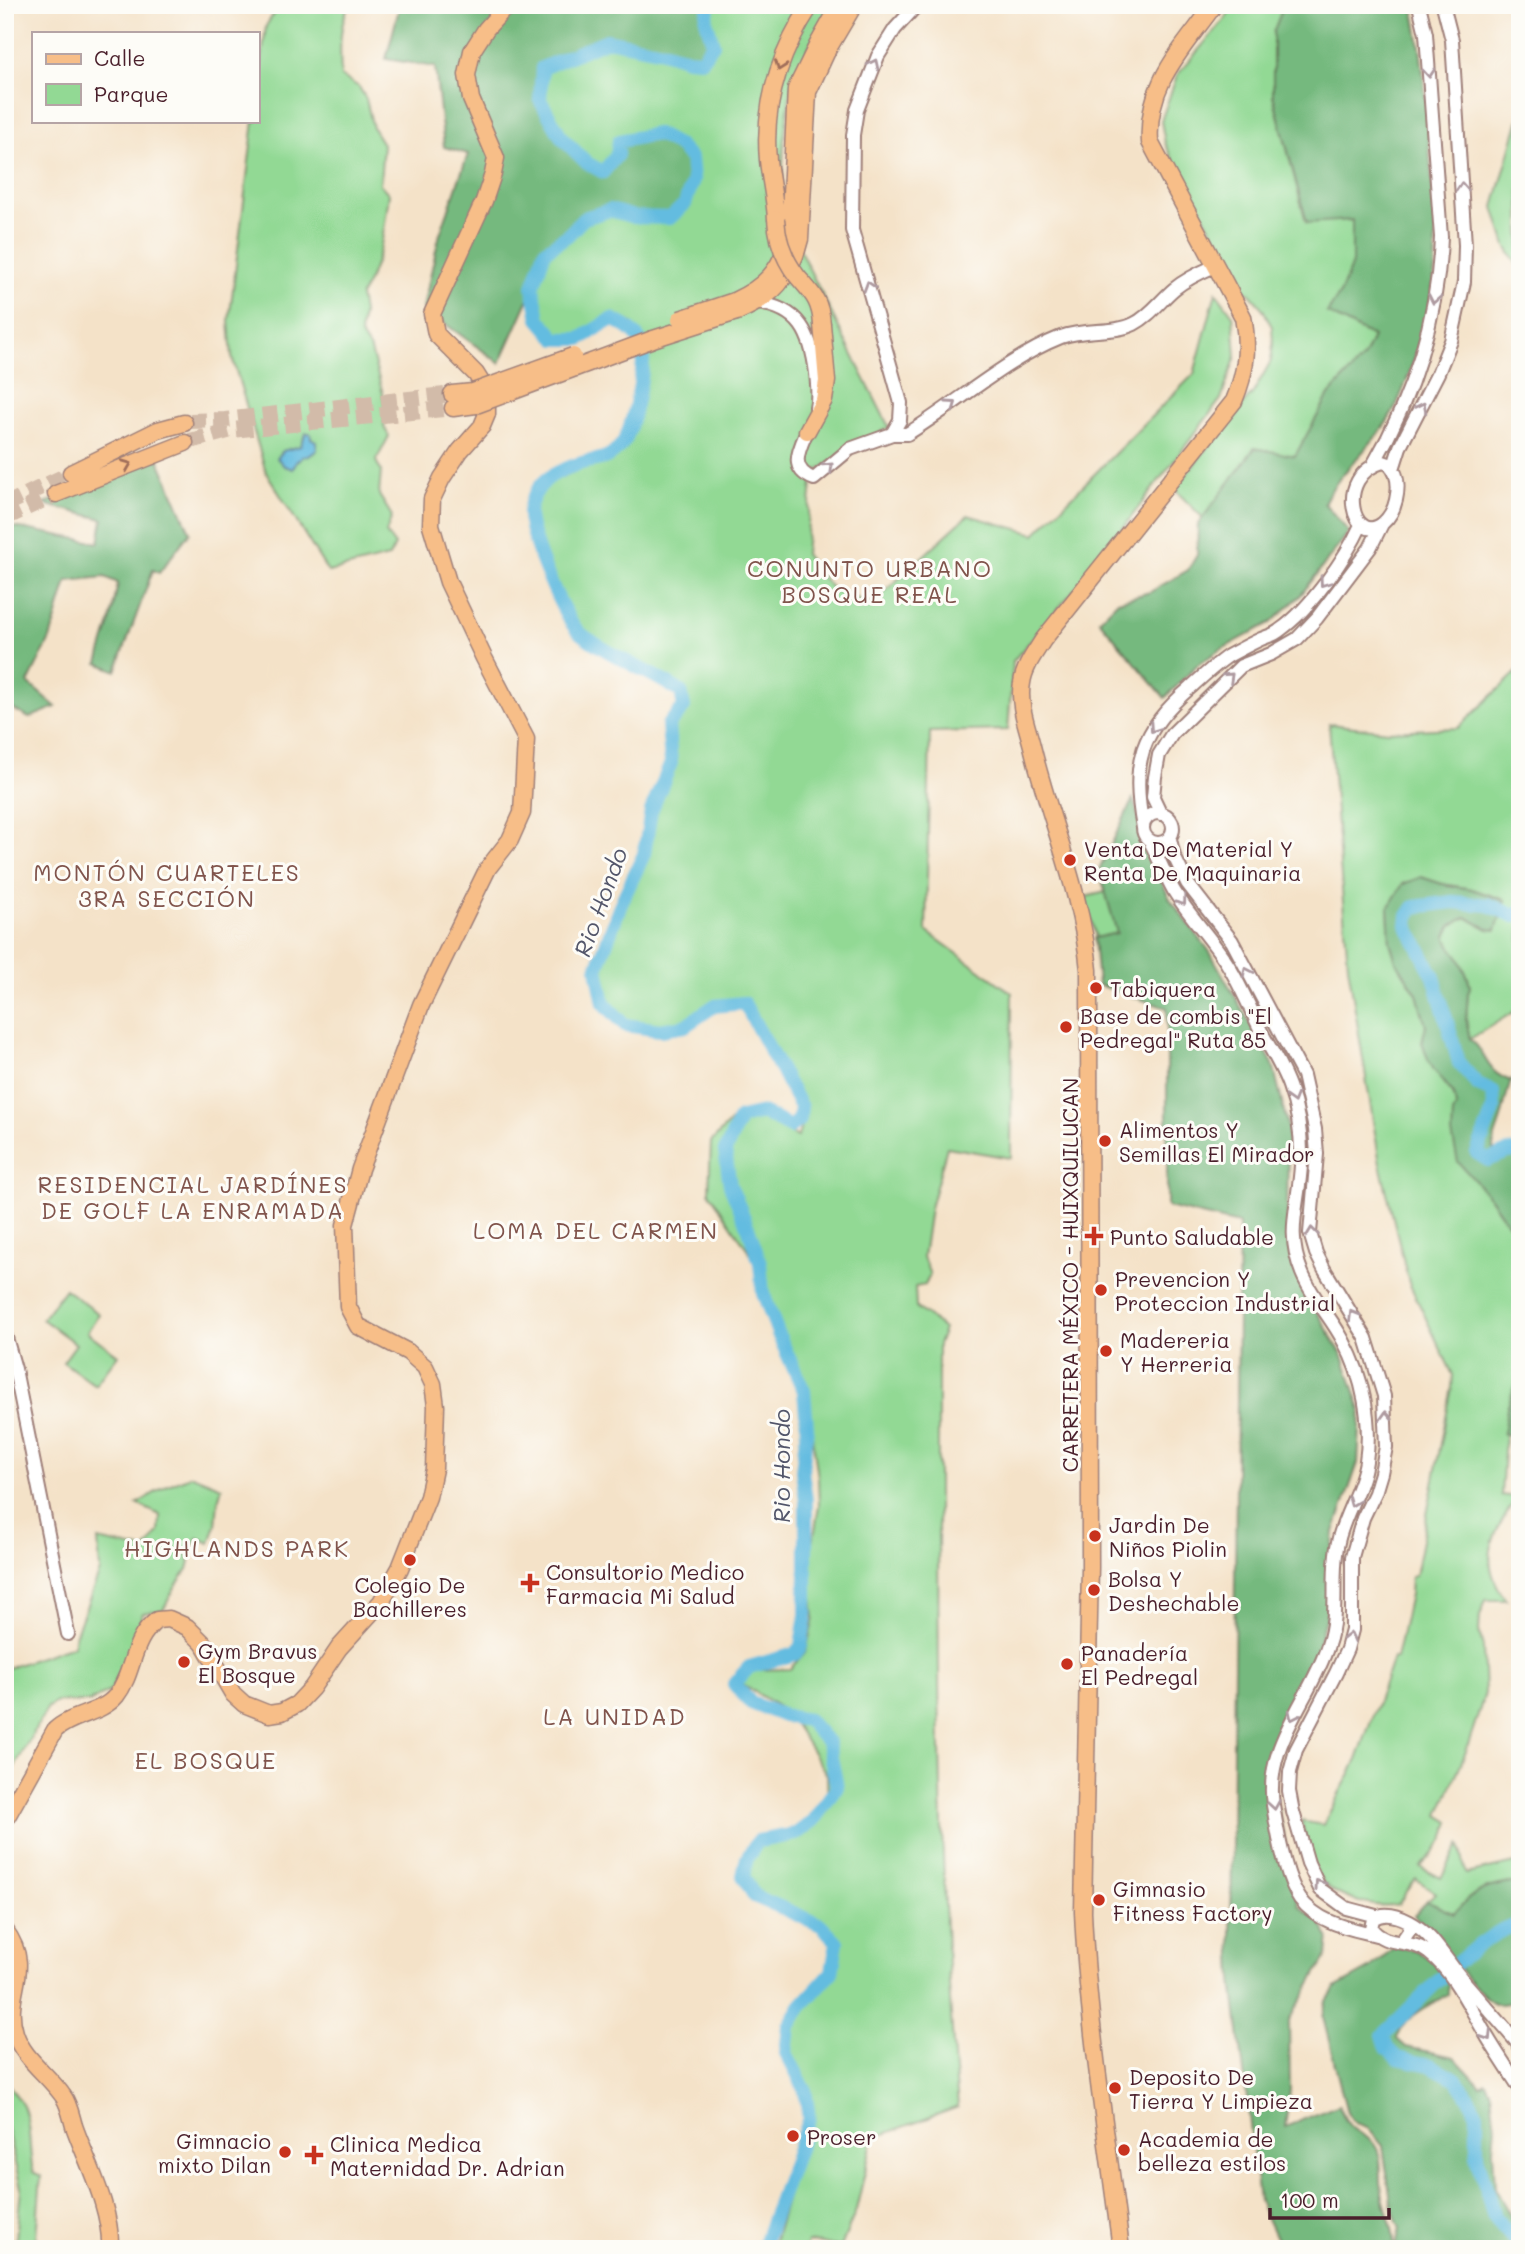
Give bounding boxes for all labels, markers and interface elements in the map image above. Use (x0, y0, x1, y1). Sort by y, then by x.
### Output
legend (32, 32, 259, 122)
text: Calle (94, 44, 146, 71)
one-way arrow (866, 59, 880, 71)
one-way arrow (774, 60, 788, 72)
one-way arrow (1421, 67, 1436, 78)
text: Parque (94, 80, 168, 107)
one-way arrow (1454, 181, 1469, 192)
one-way arrow (862, 280, 877, 292)
one-way arrow (1427, 293, 1442, 305)
one-way arrow (944, 401, 957, 413)
one-way arrow (1413, 402, 1427, 414)
one-way arrow (121, 459, 133, 473)
one-way arrow (821, 462, 834, 475)
district label: CONUNTO URBANO BOSQUE REAL (747, 553, 993, 609)
one-way arrow (1320, 575, 1333, 587)
one-way arrow (1221, 672, 1234, 685)
one-way arrow (1149, 720, 1162, 733)
place label: Venta De Material Y Renta De Maquinaria (1084, 835, 1301, 886)
water label: Rio Hondo (566, 843, 634, 961)
marker: Venta De Material Y Renta De Maquinaria (1062, 852, 1078, 868)
district label: MONTÓN CUARTELES 3RA SECCIÓN (33, 857, 301, 913)
one-way arrow (1173, 893, 1186, 906)
one-way arrow (1242, 967, 1256, 979)
place label: Tabiquera (1110, 975, 1216, 1002)
marker: Tabiquera (1088, 980, 1104, 996)
place label: Base de combis "El Pedregal" Ruta 85 (1080, 1002, 1272, 1053)
marker: Base de combis "El Pedregal" Ruta 85 (1058, 1019, 1074, 1035)
street label: CARRETERA MÉXICO - HUIXQUILUCAN (1056, 1078, 1083, 1472)
one-way arrow (1284, 1092, 1299, 1104)
place label: Alimentos Y Semillas El Mirador (1119, 1116, 1315, 1167)
marker: Alimentos Y Semillas El Mirador (1097, 1133, 1113, 1149)
district label: RESIDENCIAL JARDÍNES DE GOLF LA ENRAMADA (37, 1169, 349, 1225)
district label: LOMA DEL CARMEN (473, 1215, 719, 1245)
place label: Punto Saludable (1110, 1223, 1274, 1250)
marker: Punto Saludable (1084, 1226, 1104, 1246)
one-way arrow (1305, 1226, 1320, 1237)
place label: Prevencion Y Proteccion Industrial (1115, 1265, 1335, 1316)
marker: Prevencion Y Proteccion Industrial (1093, 1282, 1109, 1298)
one-way arrow (1348, 1310, 1361, 1323)
place label: Madereria Y Herreria (1120, 1326, 1233, 1377)
marker: Madereria Y Herreria (1098, 1343, 1114, 1359)
water label: Rio Hondo (766, 1409, 796, 1523)
one-way arrow (1378, 1410, 1393, 1421)
one-way arrow (1347, 1495, 1361, 1508)
place label: Jardin De Niños Piolin (1109, 1511, 1227, 1562)
marker: Jardin De Niños Piolin (1087, 1528, 1103, 1544)
district label: HIGHLANDS PARK (124, 1533, 350, 1563)
marker: Colegio De Bachilleres (402, 1552, 418, 1568)
place label: Consultorio Medico Farmacia Mi Salud (546, 1558, 744, 1609)
place label: Bolsa Y Deshechable (1108, 1565, 1239, 1616)
place label: Colegio De Bachilleres (353, 1571, 467, 1622)
marker: Consultorio Medico Farmacia Mi Salud (520, 1573, 540, 1593)
marker: Bolsa Y Deshechable (1086, 1582, 1102, 1598)
one-way arrow (1341, 1631, 1356, 1643)
place label: Gym Bravus El Bosque (198, 1637, 317, 1688)
place label: Panadería El Pedregal (1081, 1639, 1198, 1690)
marker: Gym Bravus El Bosque (176, 1654, 192, 1670)
marker: Panadería El Pedregal (1059, 1656, 1075, 1672)
district label: LA UNIDAD (543, 1701, 687, 1731)
one-way arrow (1287, 1709, 1301, 1721)
district label: EL BOSQUE (135, 1745, 277, 1775)
one-way arrow (1266, 1799, 1281, 1811)
place label: Gimnasio Fitness Factory (1113, 1875, 1273, 1926)
one-way arrow (1315, 1879, 1327, 1891)
marker: Gimnasio Fitness Factory (1091, 1892, 1107, 1908)
one-way arrow (1479, 2029, 1492, 2042)
place label: Deposito De Tierra Y Limpieza (1129, 2063, 1313, 2114)
marker: Deposito De Tierra Y Limpieza (1107, 2080, 1123, 2096)
place label: Proser (807, 2123, 877, 2150)
place label: Academia de belleza estilos (1138, 2125, 1286, 2176)
place label: Gimnacio mixto Dilan (158, 2127, 271, 2178)
marker: Proser (785, 2128, 801, 2144)
place label: Clinica Medica Maternidad Dr. Adrian (330, 2130, 565, 2181)
marker: Academia de belleza estilos (1116, 2142, 1132, 2158)
marker: Gimnacio mixto Dilan (277, 2144, 293, 2160)
marker: Clinica Medica Maternidad Dr. Adrian (304, 2145, 324, 2165)
scale bar (1270, 2177, 1388, 2221)
text: 100 m (1280, 2186, 1339, 2213)

